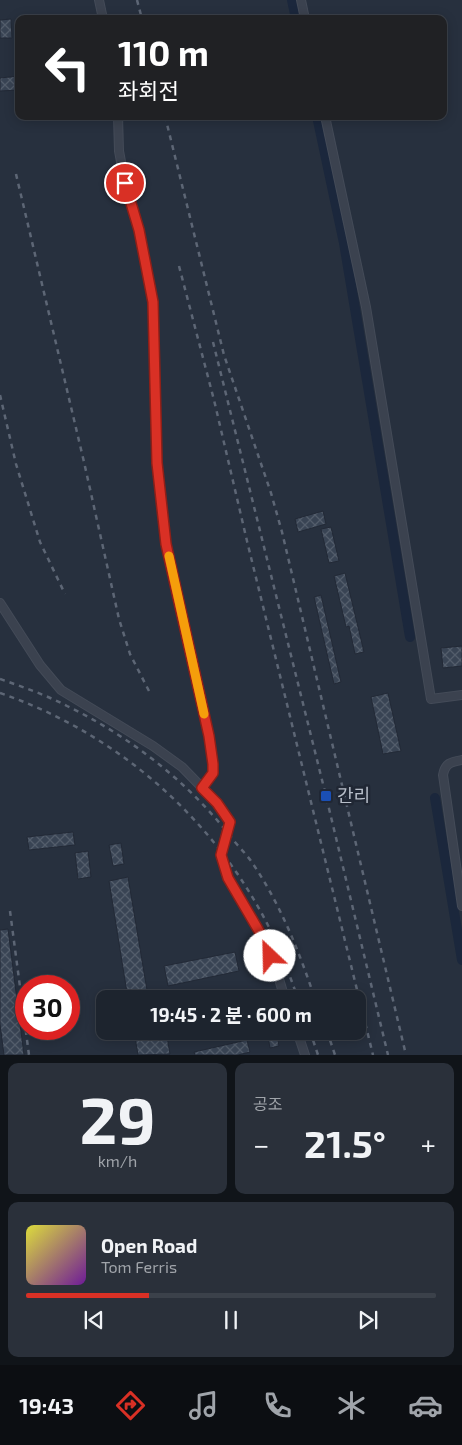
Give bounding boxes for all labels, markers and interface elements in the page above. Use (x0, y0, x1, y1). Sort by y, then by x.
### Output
text: 110 m (118, 31, 209, 73)
icon: left (35, 35, 100, 100)
text: 좌회전 (118, 77, 179, 103)
pin (104, 162, 146, 204)
icon: arrive (111, 169, 139, 197)
place label: 간리 (337, 784, 370, 806)
marker: 간리 (319, 789, 333, 803)
position arrow (243, 929, 295, 981)
speed limit sign: 30 (15, 975, 80, 1040)
text: 19:45 · 2 분 · 600 m (150, 1003, 312, 1026)
text: 29 (79, 1079, 156, 1157)
text: 공조 (253, 1094, 282, 1113)
text: 21.5° (304, 1120, 386, 1166)
text: − (253, 1127, 269, 1161)
text: + (421, 1127, 436, 1161)
text: km/h (98, 1151, 137, 1170)
text: Open Road (101, 1234, 197, 1257)
text: Tom Ferris (101, 1257, 177, 1276)
icon: previous (80, 1306, 108, 1334)
icon: pause (217, 1306, 245, 1334)
icon: next (354, 1306, 382, 1334)
icon: directions (113, 1388, 148, 1423)
icon: music (186, 1388, 221, 1423)
icon: phone (260, 1388, 295, 1423)
icon: climate (334, 1388, 369, 1423)
icon: car (408, 1388, 443, 1423)
text: 19:43 (19, 1392, 74, 1418)

